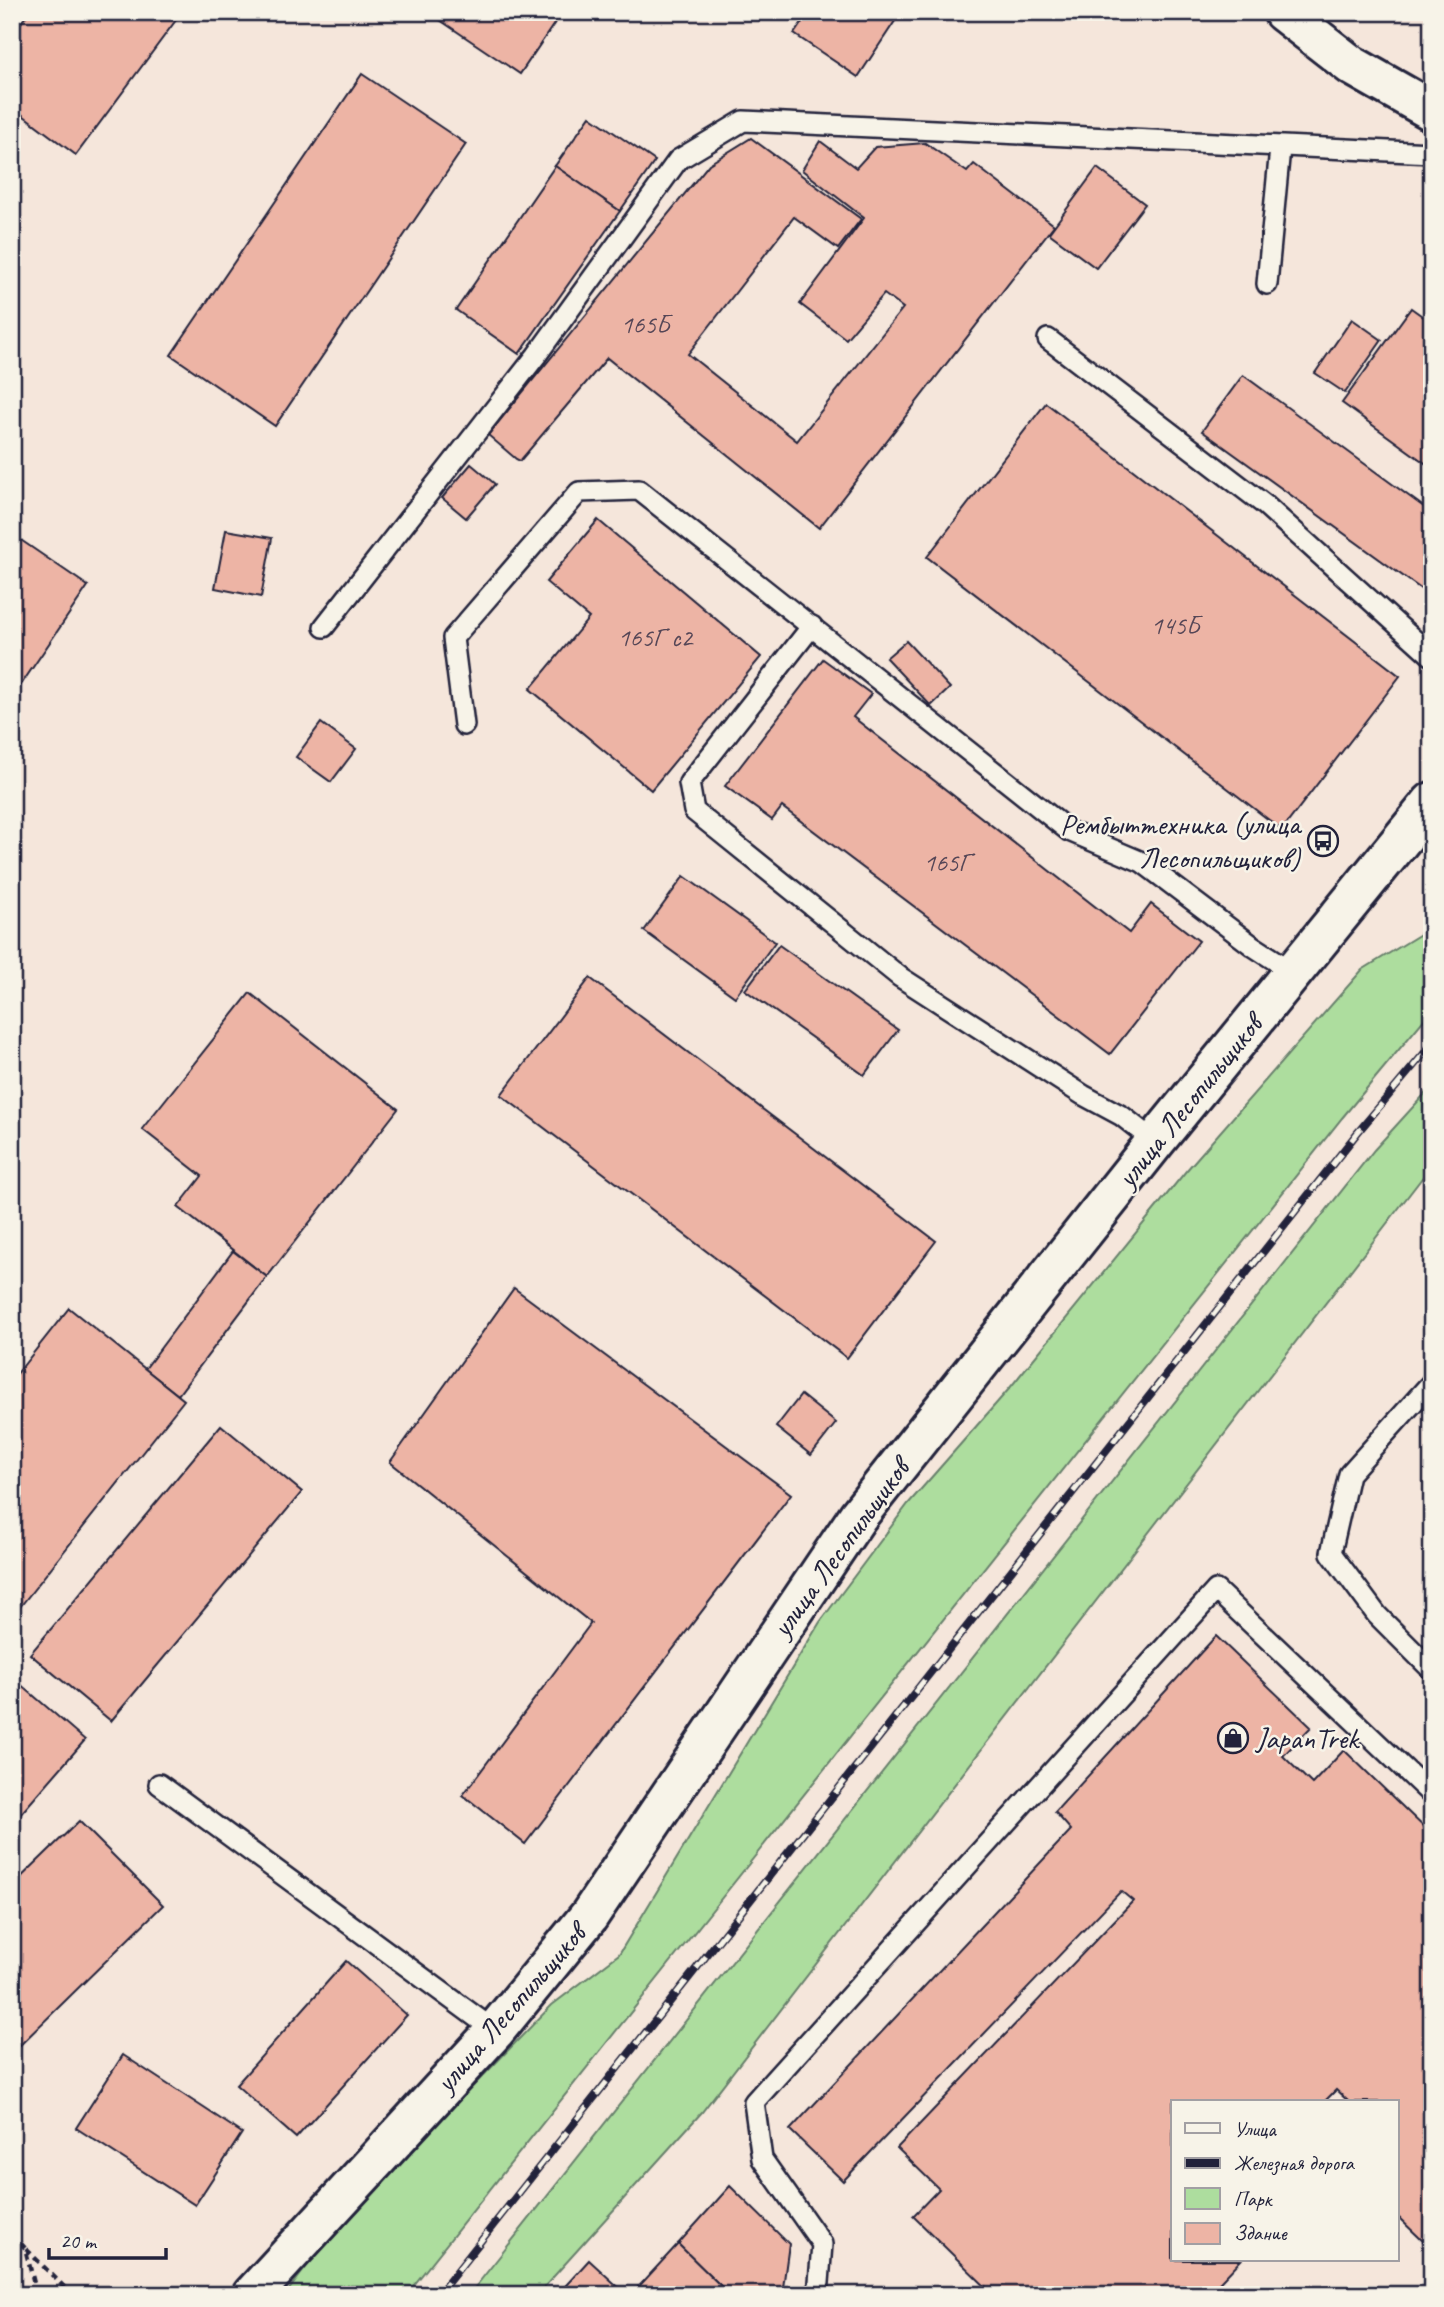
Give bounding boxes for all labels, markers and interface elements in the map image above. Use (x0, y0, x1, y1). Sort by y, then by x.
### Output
house number: 165Б (621, 308, 673, 341)
house number: 145Б (1151, 609, 1203, 642)
house number: 165Г с2 (618, 621, 694, 654)
place label: Рембыттехника (улица Лесопильщиков) (1060, 805, 1303, 877)
bus stop icon: Рембыттехника (улица Лесопильщиков) (1306, 824, 1340, 858)
house number: 165Г (923, 846, 976, 879)
street label: улица Лесопильщиков (1106, 1002, 1274, 1197)
street label: улица Лесопильщиков (761, 1447, 921, 1646)
place label: JapanTrek (1254, 1719, 1360, 1757)
shop icon: JapanTrek (1216, 1721, 1250, 1755)
street label: улица Лесопильщиков (425, 1911, 597, 2102)
legend (1171, 2100, 1398, 2262)
text: Улица (1234, 2116, 1277, 2142)
text: Железная дорога (1234, 2150, 1355, 2176)
text: Парк (1234, 2186, 1274, 2212)
scale bar (49, 2216, 166, 2260)
text: Здание (1234, 2220, 1288, 2246)
text: 20 m (60, 2228, 98, 2254)

